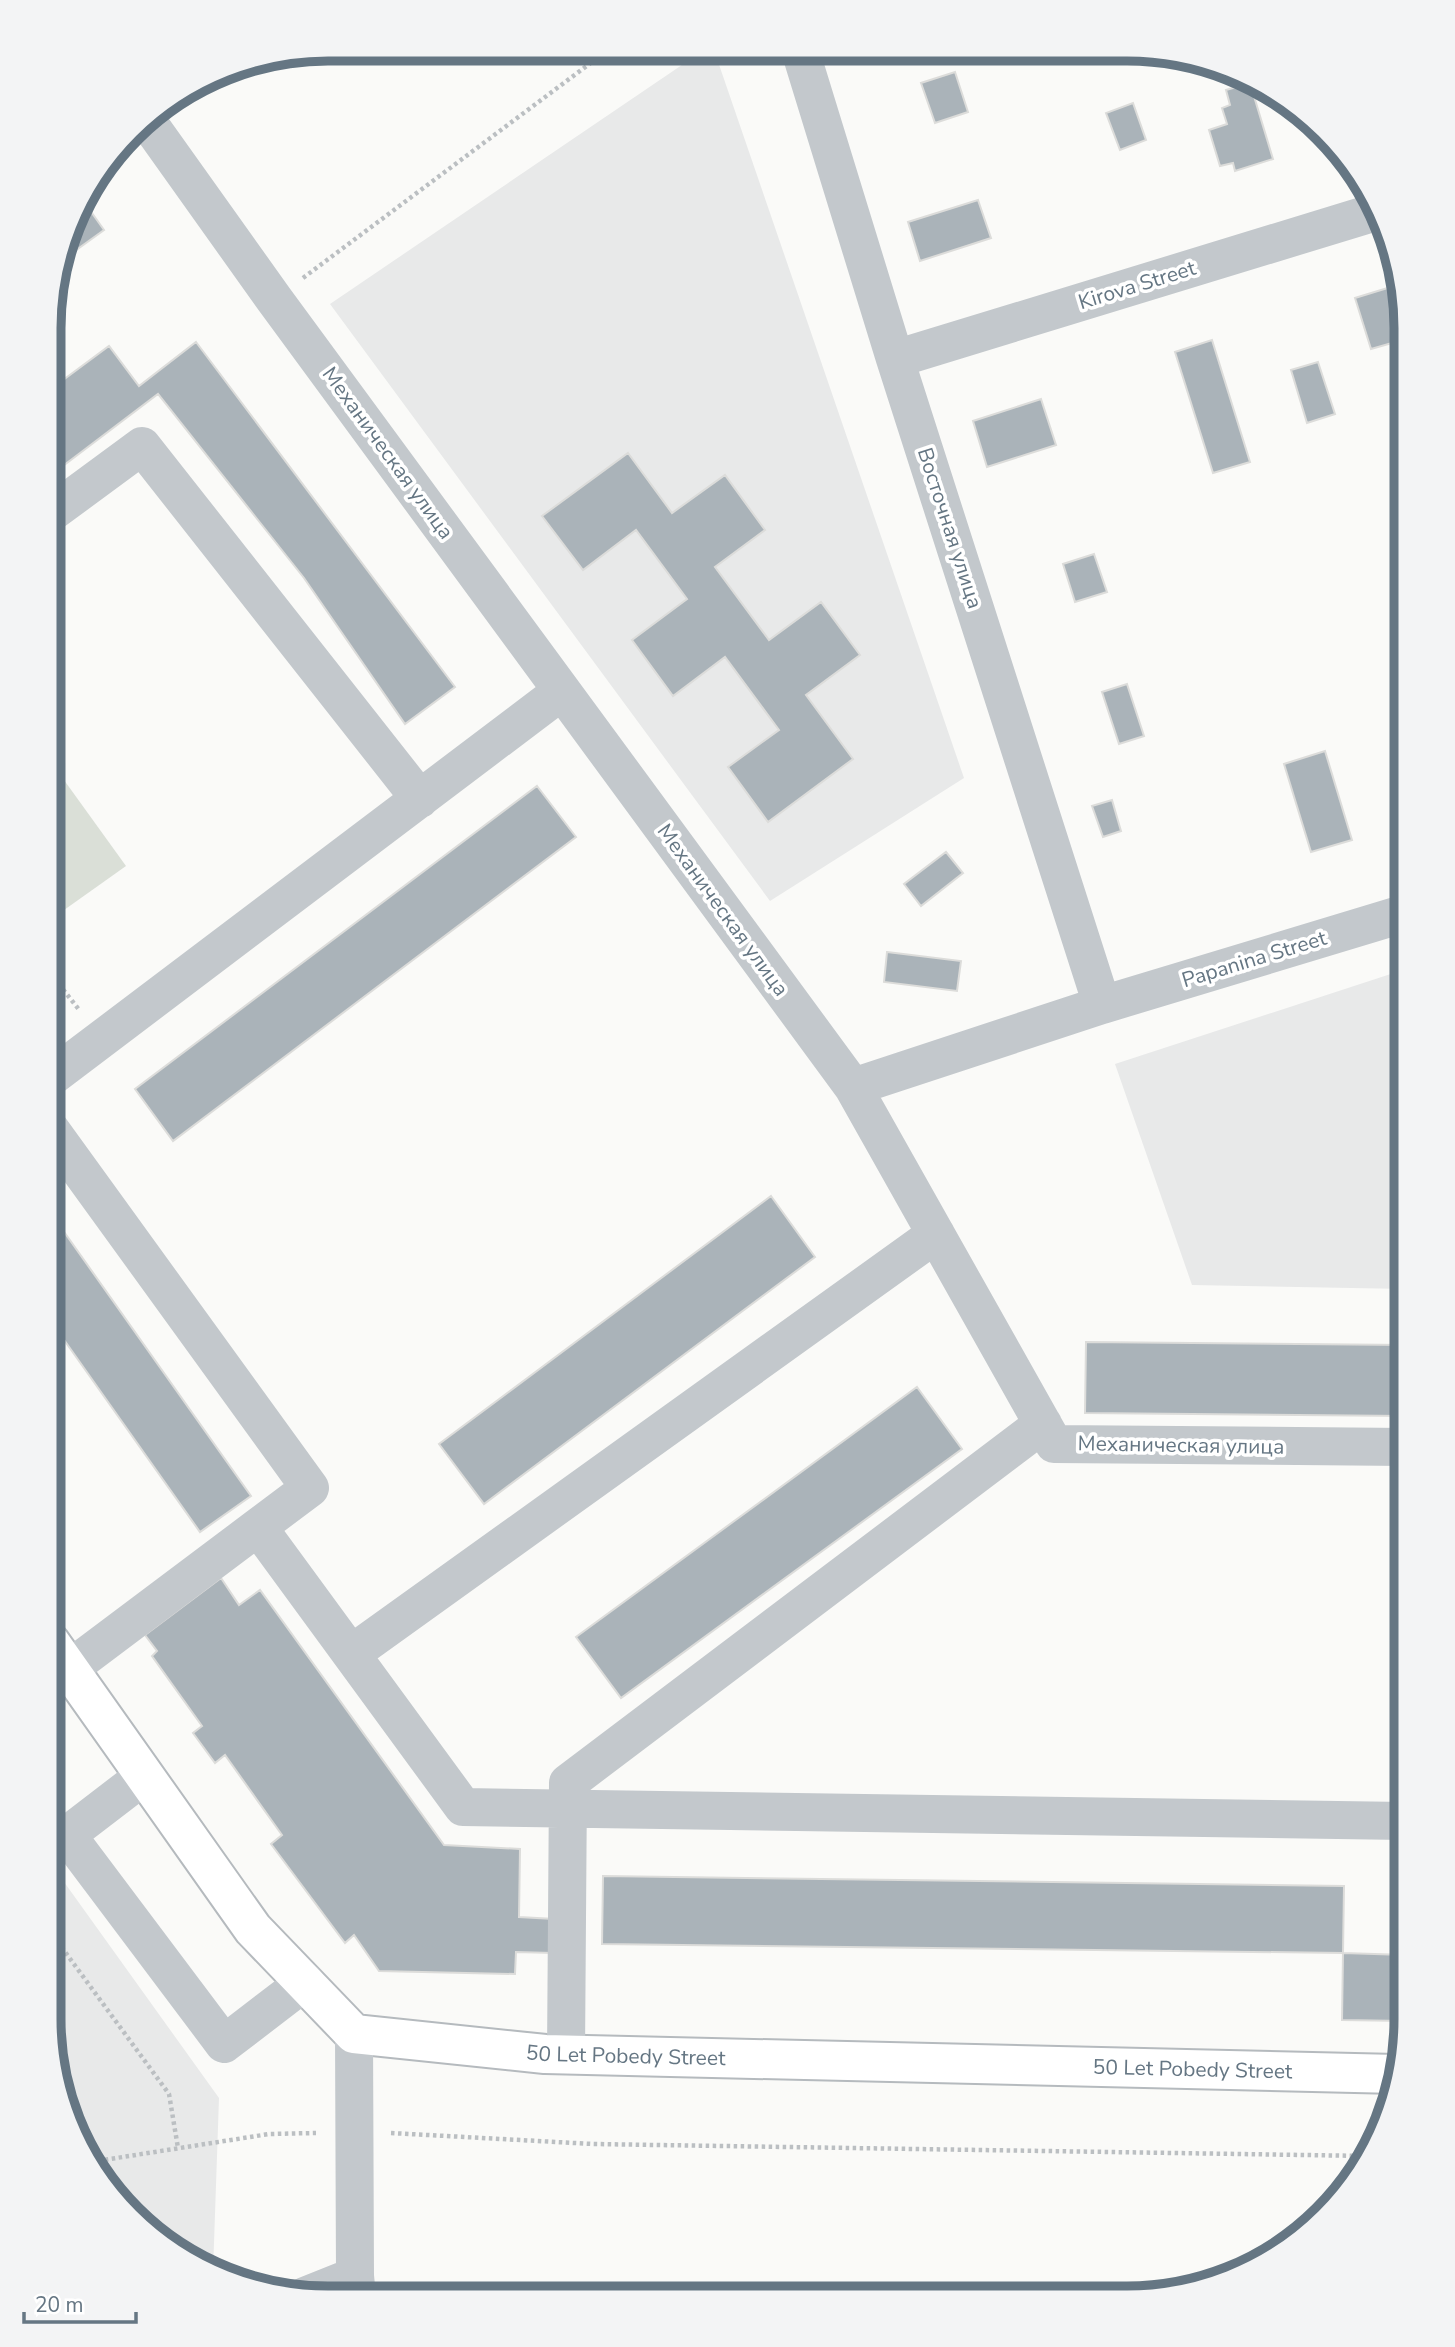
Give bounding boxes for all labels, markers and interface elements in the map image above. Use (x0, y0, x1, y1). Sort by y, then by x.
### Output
street label: Kirova Street (1075, 254, 1200, 316)
street label: Механическая улица (316, 361, 460, 545)
street label: Восточная улица (911, 444, 989, 612)
street label: Механическая улица (651, 818, 795, 1002)
street label: Papanina Street (1178, 924, 1330, 994)
street label: Механическая улица (1077, 1429, 1285, 1461)
street label: 50 Let Pobedy Street (525, 2038, 726, 2072)
street label: 50 Let Pobedy Street (1092, 2053, 1293, 2086)
scale bar (24, 2280, 136, 2324)
text: 20 m (35, 2291, 84, 2319)

